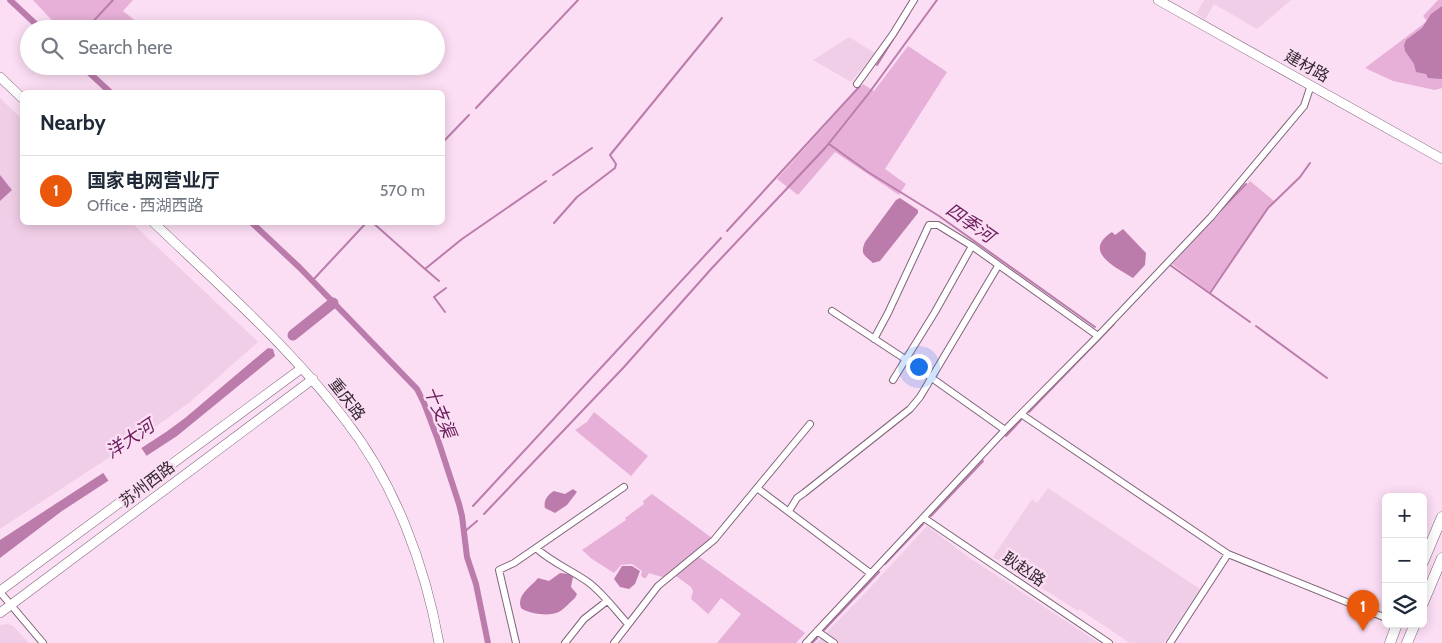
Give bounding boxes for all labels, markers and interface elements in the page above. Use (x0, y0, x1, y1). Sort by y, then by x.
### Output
search box (20, 20, 445, 75)
icon: search (38, 34, 66, 62)
text: Search here (78, 36, 172, 59)
street label: 建材路 (1281, 46, 1333, 86)
text: Nearby (40, 110, 106, 135)
text: 国家电网营业厅 (87, 169, 220, 192)
text: 1 (53, 181, 59, 200)
text: 570 m (380, 181, 425, 200)
text: Office · 西湖西路 (87, 196, 204, 215)
water label: 四季河 (942, 199, 1001, 249)
your location (906, 354, 932, 380)
street label: 重庆路 (325, 374, 369, 424)
water label: 十支渠 (420, 383, 461, 444)
water label: 洋大河 (101, 413, 161, 463)
street label: 苏州西路 (116, 457, 178, 511)
map controls (1382, 493, 1427, 628)
button: + (1382, 493, 1427, 538)
button: − (1382, 538, 1427, 583)
street label: 耿赵路 (999, 548, 1049, 590)
button: layers (1382, 583, 1427, 628)
pin: 1 (1347, 590, 1379, 631)

